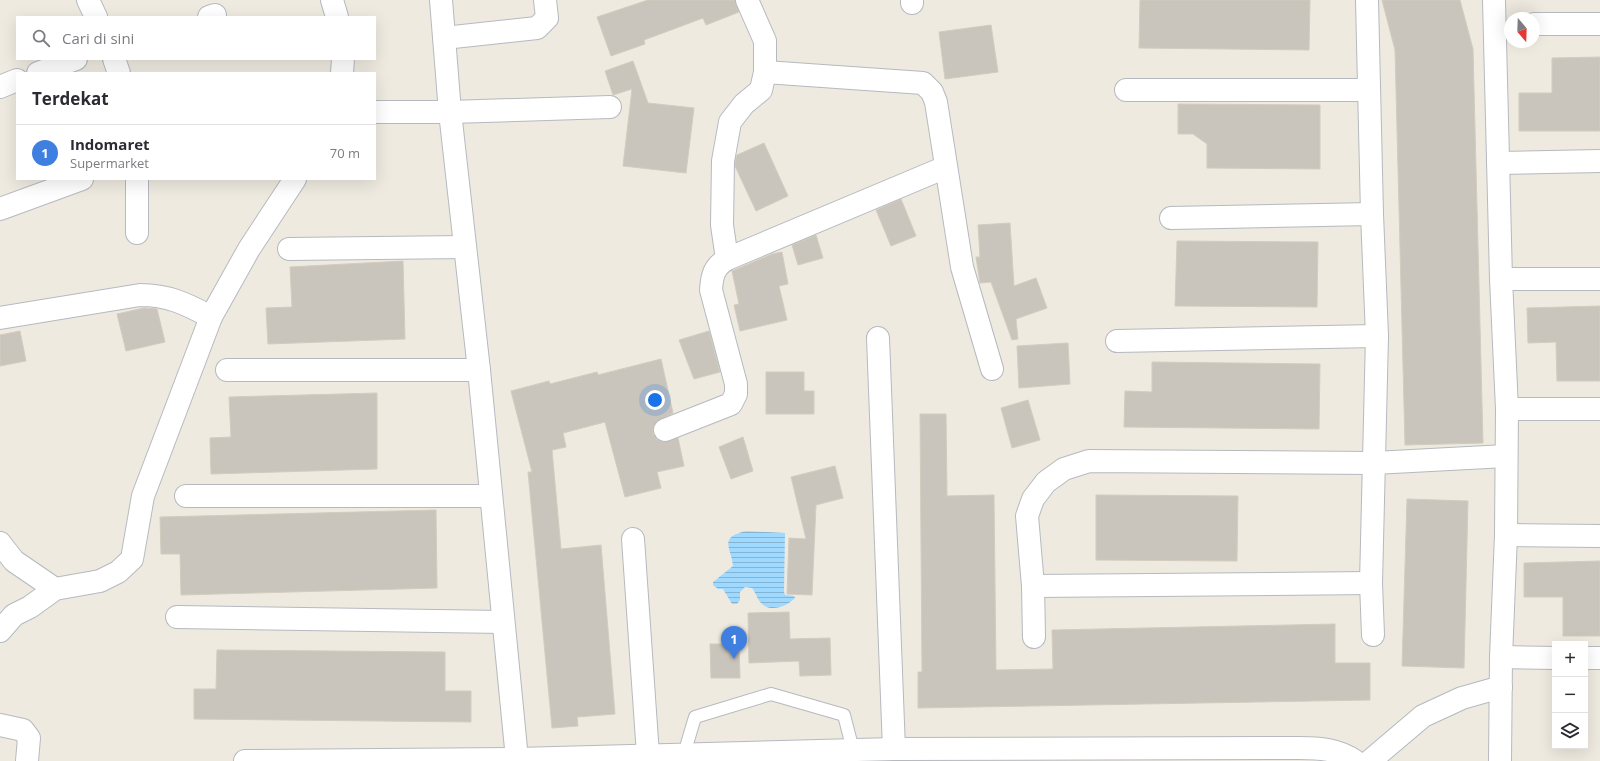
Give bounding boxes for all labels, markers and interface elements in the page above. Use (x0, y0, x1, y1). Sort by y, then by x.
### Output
north arrow (1504, 12, 1540, 48)
search box (16, 16, 376, 60)
icon: search (30, 27, 52, 49)
text: Cari di sini (62, 28, 134, 48)
text: Terdekat (32, 87, 109, 110)
text: Indomaret (70, 134, 150, 154)
text: 1 (41, 144, 49, 162)
text: 70 m (330, 144, 360, 162)
text: Supermarket (70, 154, 149, 172)
your location (645, 390, 665, 410)
pin: 1 (721, 626, 747, 659)
map controls (1552, 641, 1588, 749)
button: + (1552, 641, 1588, 677)
button: − (1552, 677, 1588, 713)
button: layers (1552, 713, 1588, 749)

